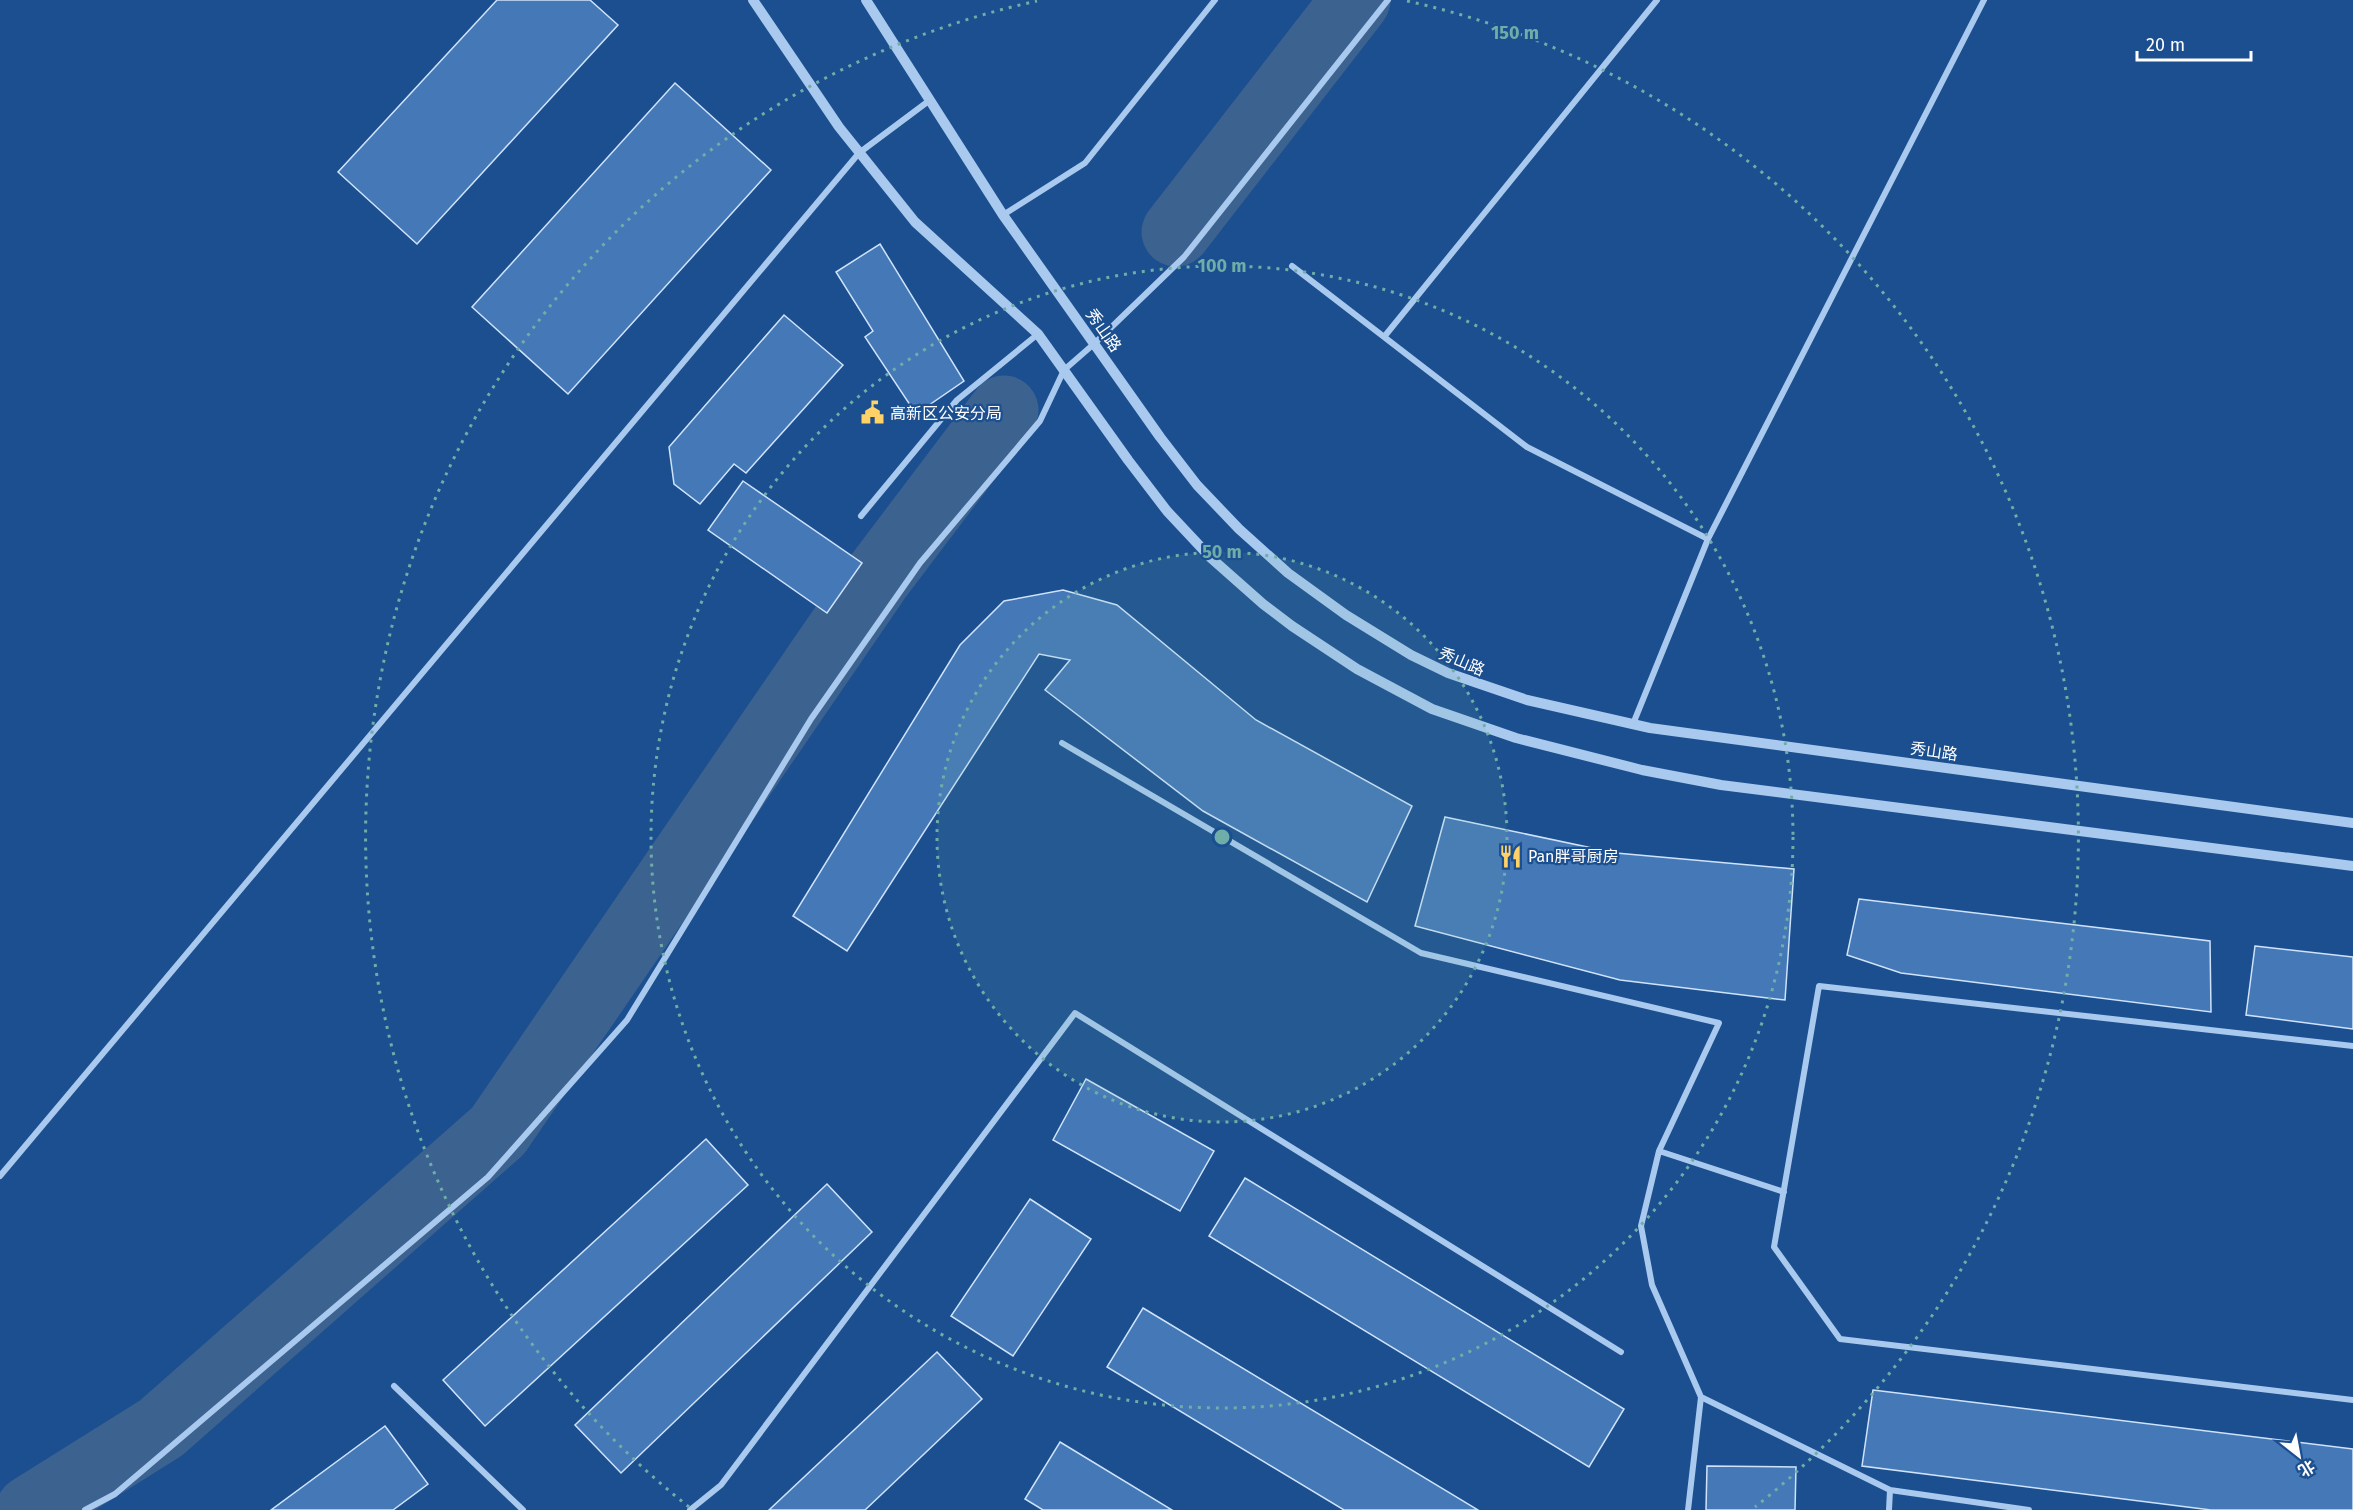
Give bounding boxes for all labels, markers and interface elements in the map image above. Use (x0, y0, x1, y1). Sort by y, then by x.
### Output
text: 150 m (1491, 22, 1539, 44)
scale bar (2137, 24, 2251, 62)
text: 20 m (2146, 34, 2185, 56)
text: 100 m (1198, 255, 1246, 277)
street label: 秀山路 (1082, 305, 1125, 355)
public building icon: 高新区公安分局 (859, 400, 885, 426)
place label: 高新区公安分局 (890, 404, 1002, 423)
text: 50 m (1202, 541, 1242, 563)
street label: 秀山路 (1436, 643, 1488, 680)
street label: 秀山路 (1909, 739, 1959, 764)
centre of rings (1212, 827, 1232, 847)
restaurant icon: Pan胖哥厨房 (1497, 843, 1523, 869)
place label: Pan胖哥厨房 (1528, 847, 1619, 866)
north arrow (2269, 1426, 2329, 1486)
text: 北 (2295, 1456, 2318, 1481)

